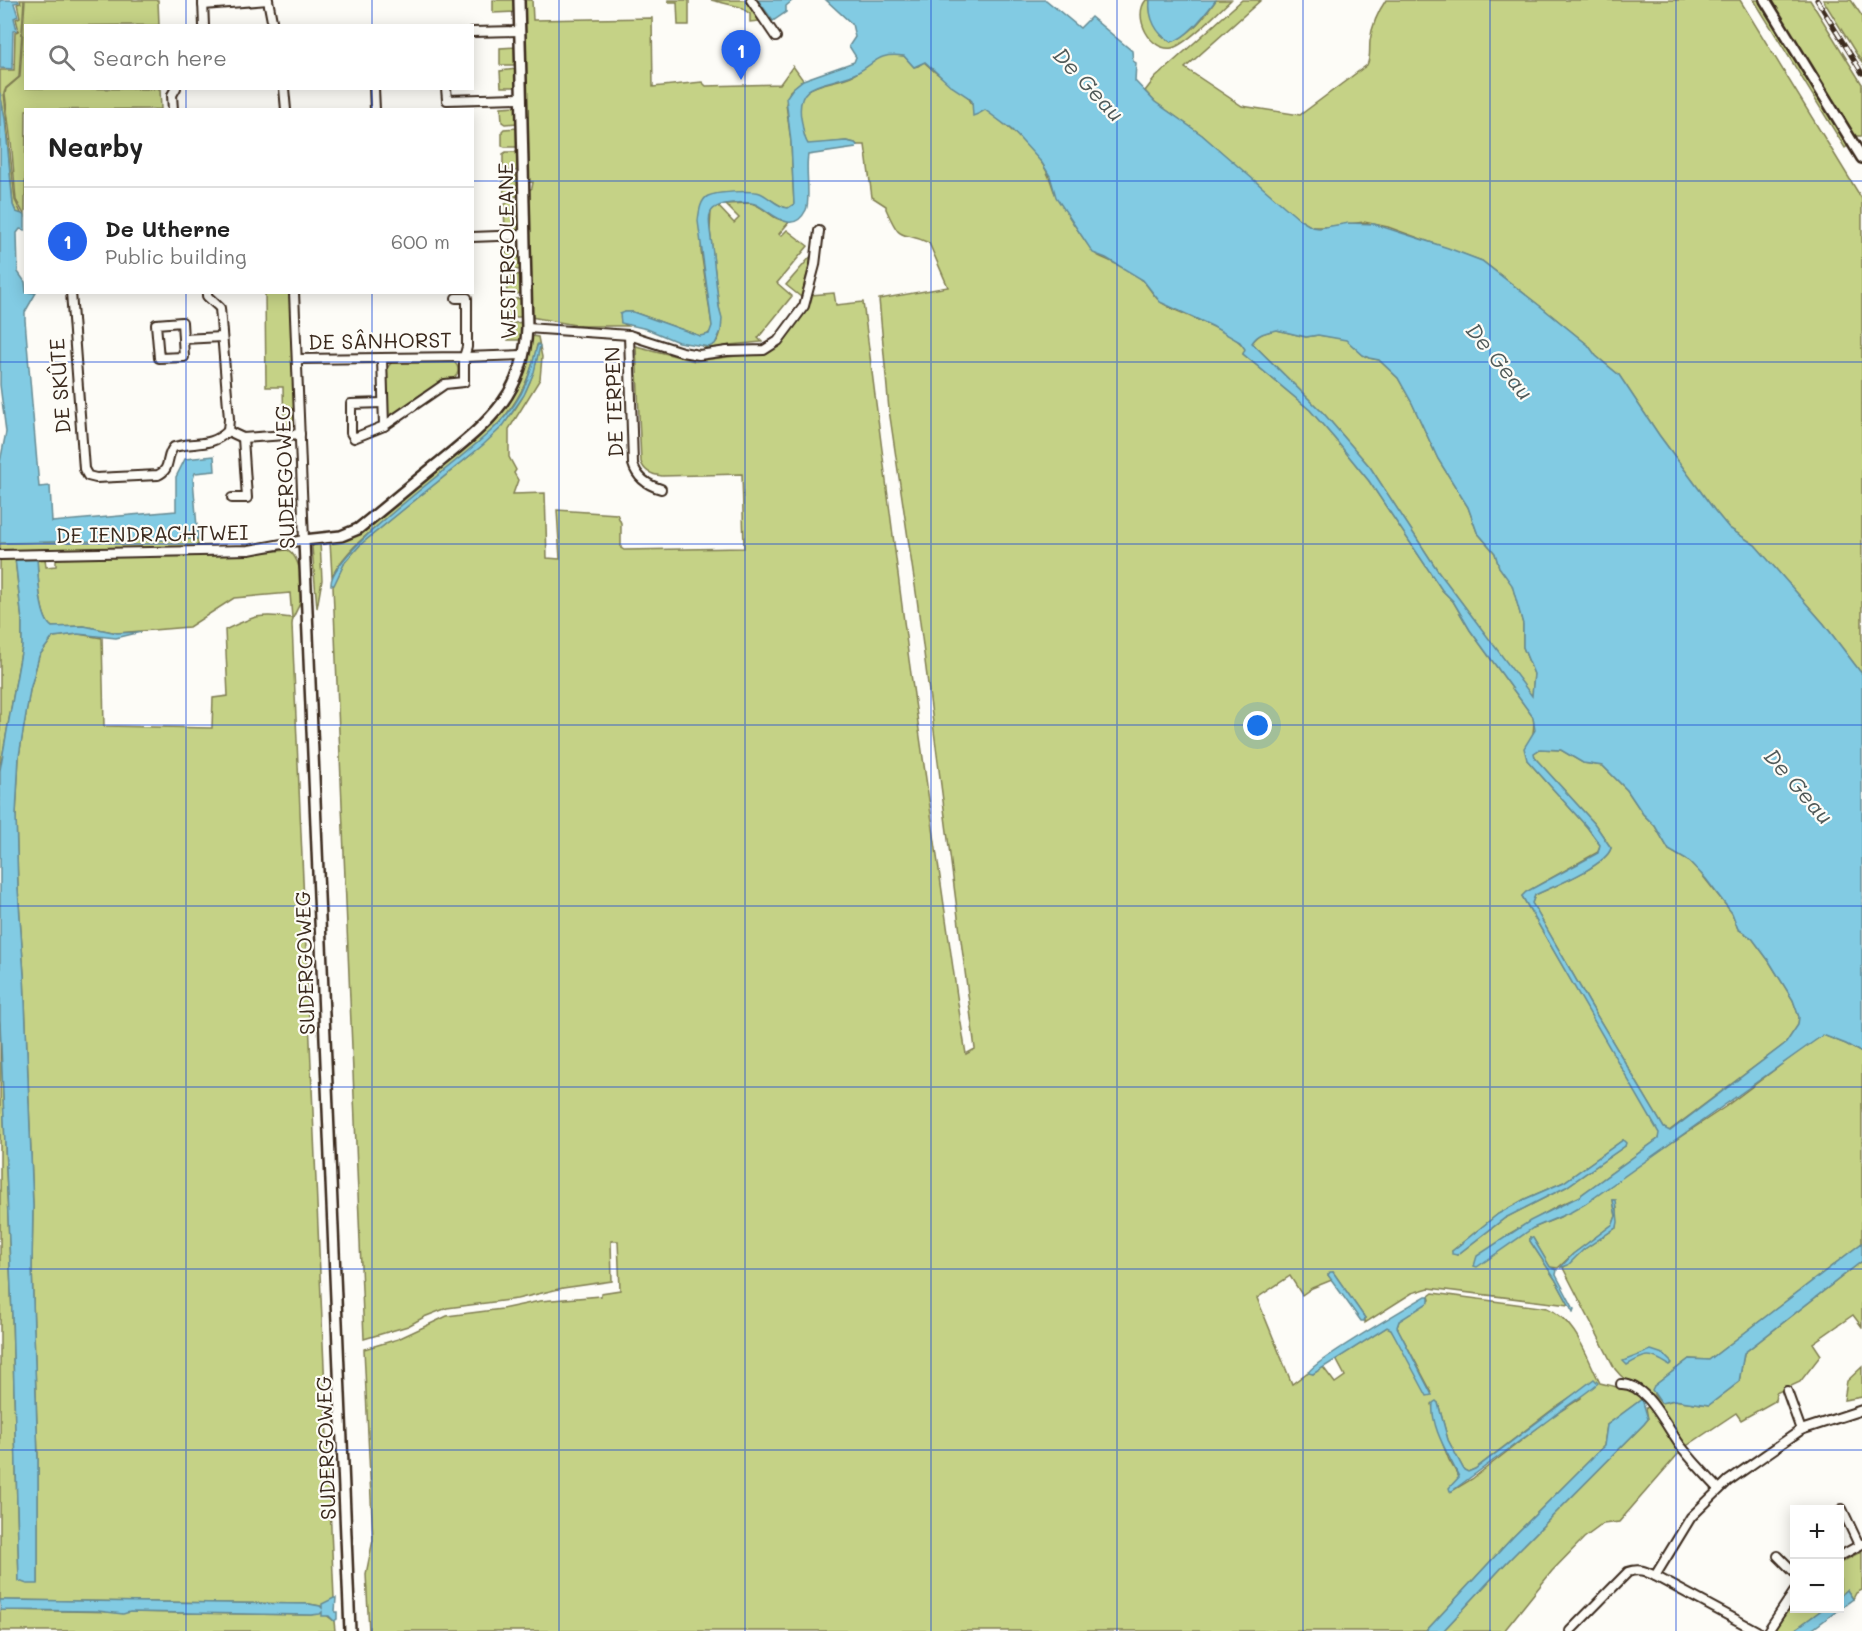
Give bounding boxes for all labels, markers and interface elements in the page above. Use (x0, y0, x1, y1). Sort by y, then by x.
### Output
search box (24, 24, 474, 90)
pin: 1 (722, 31, 760, 80)
icon: search (45, 41, 78, 74)
water label: De Geau (1047, 41, 1131, 127)
text: Search here (93, 43, 227, 72)
text: Nearby (48, 130, 143, 164)
street label: WESTERGOLEANE (491, 162, 521, 340)
text: De Utherne (105, 214, 230, 243)
text: 1 (63, 228, 72, 254)
text: 600 m (391, 228, 450, 254)
text: Public building (105, 243, 247, 269)
water label: De Geau (1460, 316, 1540, 406)
street label: DE SÂNHORST (308, 325, 452, 355)
street label: DE SKÛTE (42, 337, 76, 435)
street label: DE TERPEN (598, 346, 628, 458)
street label: SUDERGOWEG (268, 405, 300, 549)
street label: DE IENDRACHTWEI (56, 518, 248, 548)
your location (1243, 711, 1272, 740)
water label: De Geau (1758, 742, 1840, 830)
street label: SUDERGOWEG (288, 891, 320, 1035)
street label: SUDERGOWEG (309, 1376, 341, 1520)
map controls (1790, 1505, 1844, 1613)
button: + (1790, 1505, 1844, 1559)
button: − (1790, 1559, 1844, 1613)

